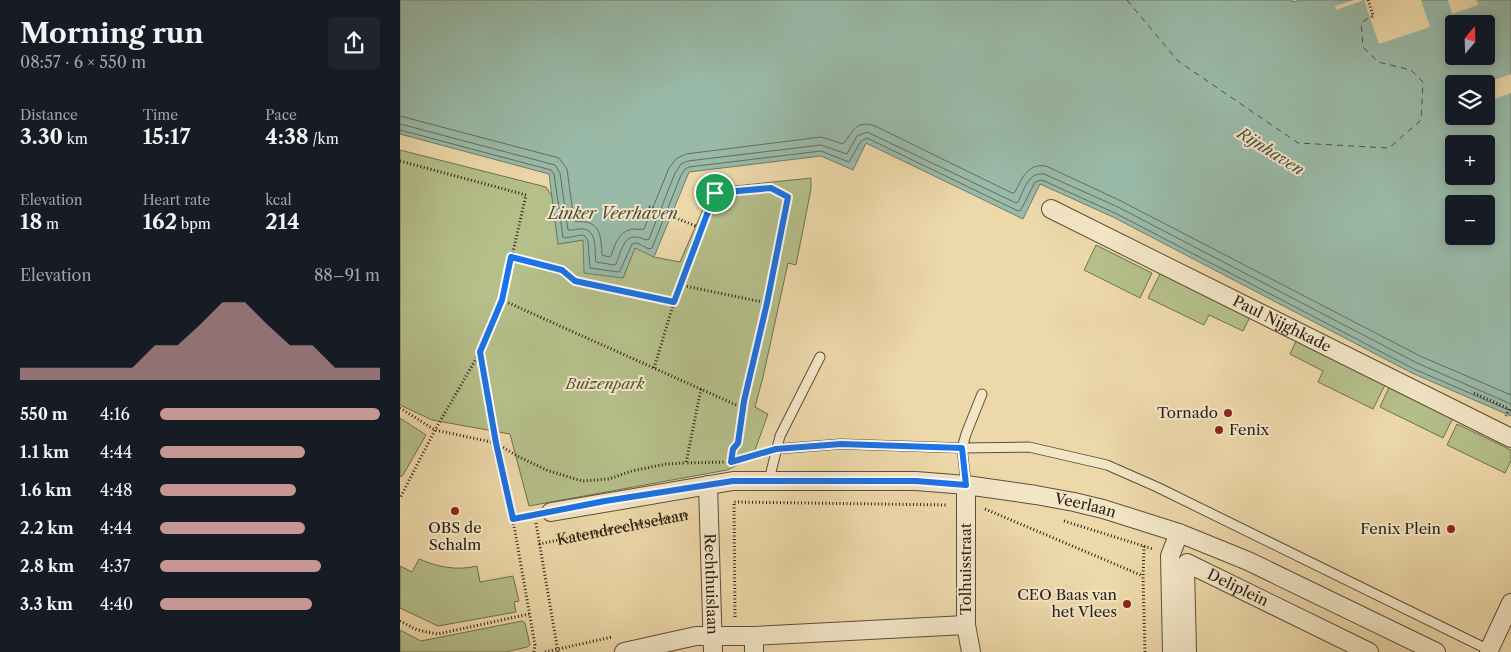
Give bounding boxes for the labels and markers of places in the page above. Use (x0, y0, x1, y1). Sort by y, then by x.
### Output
pin (694, 172, 736, 214)
place label: Tornado (1157, 403, 1218, 422)
marker: Tornado (1222, 407, 1234, 419)
place label: Fenix (1229, 420, 1269, 439)
marker: Fenix (1213, 424, 1225, 436)
marker: OBS de Schalm (449, 505, 461, 517)
place label: OBS de Schalm (428, 518, 482, 554)
place label: Fenix Plein (1360, 519, 1442, 538)
marker: Fenix Plein (1445, 523, 1457, 535)
place label: CEO Baas van het Vlees (1017, 585, 1118, 621)
marker: CEO Baas van het Vlees (1121, 598, 1133, 610)

